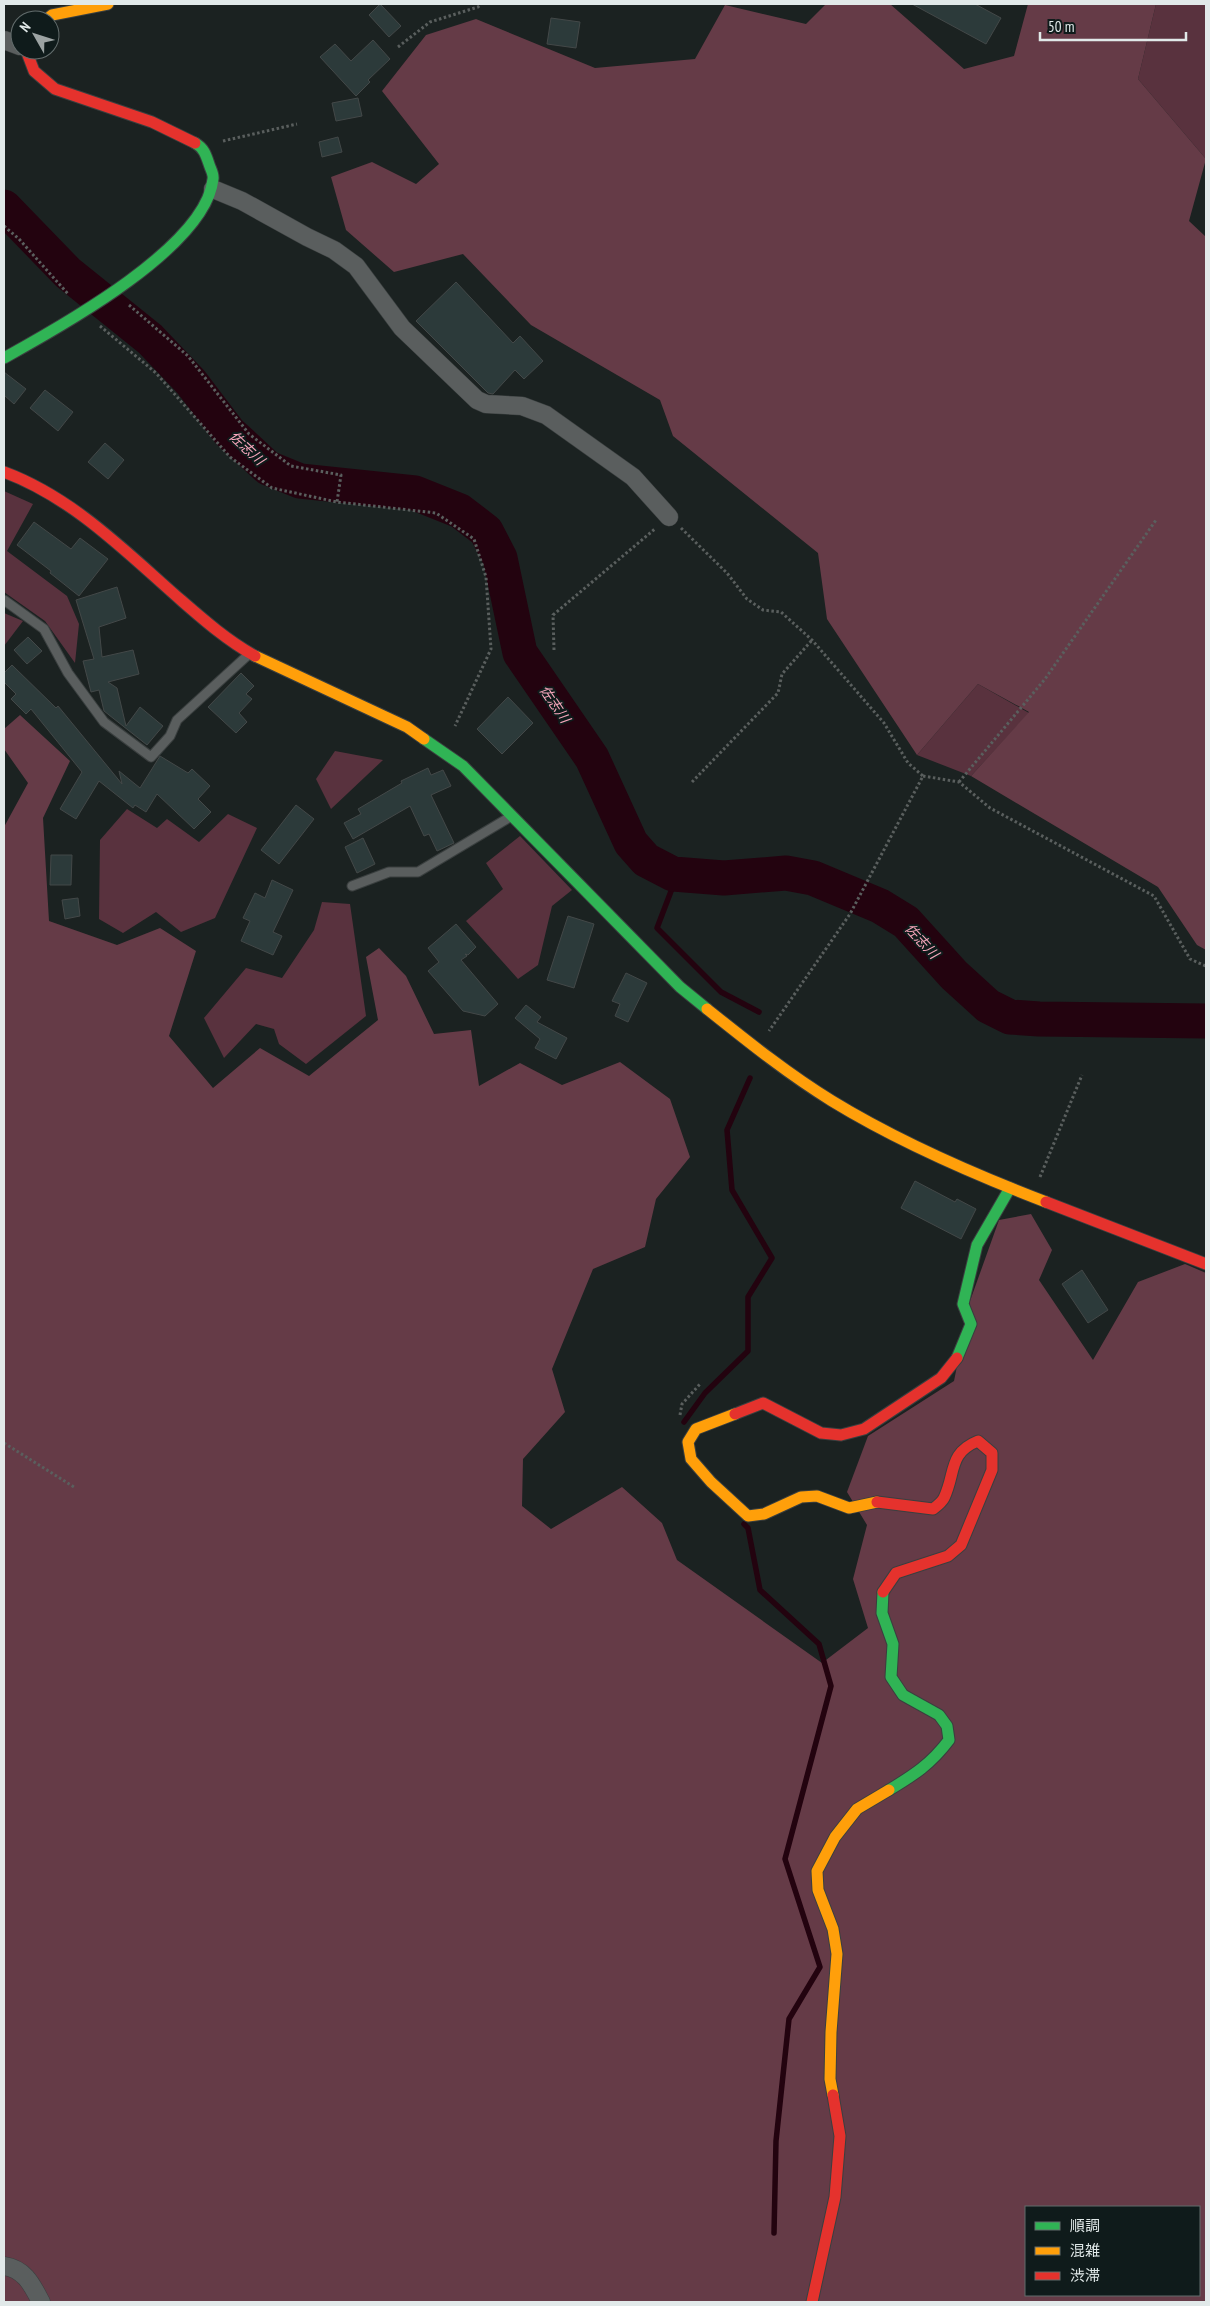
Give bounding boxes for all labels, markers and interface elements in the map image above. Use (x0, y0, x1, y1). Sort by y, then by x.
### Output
north arrow (10, 10, 60, 60)
scale bar (1040, 10, 1186, 42)
text: 50 m (1048, 17, 1074, 36)
text: N (16, 18, 34, 35)
water label: 佐志川 (226, 427, 270, 470)
water label: 佐志川 (536, 682, 575, 728)
water label: 佐志川 (901, 920, 944, 964)
legend (1025, 2206, 1200, 2296)
text: 順調 (1070, 2216, 1100, 2235)
text: 混雑 (1070, 2241, 1100, 2260)
text: 渋滞 (1070, 2266, 1100, 2285)

